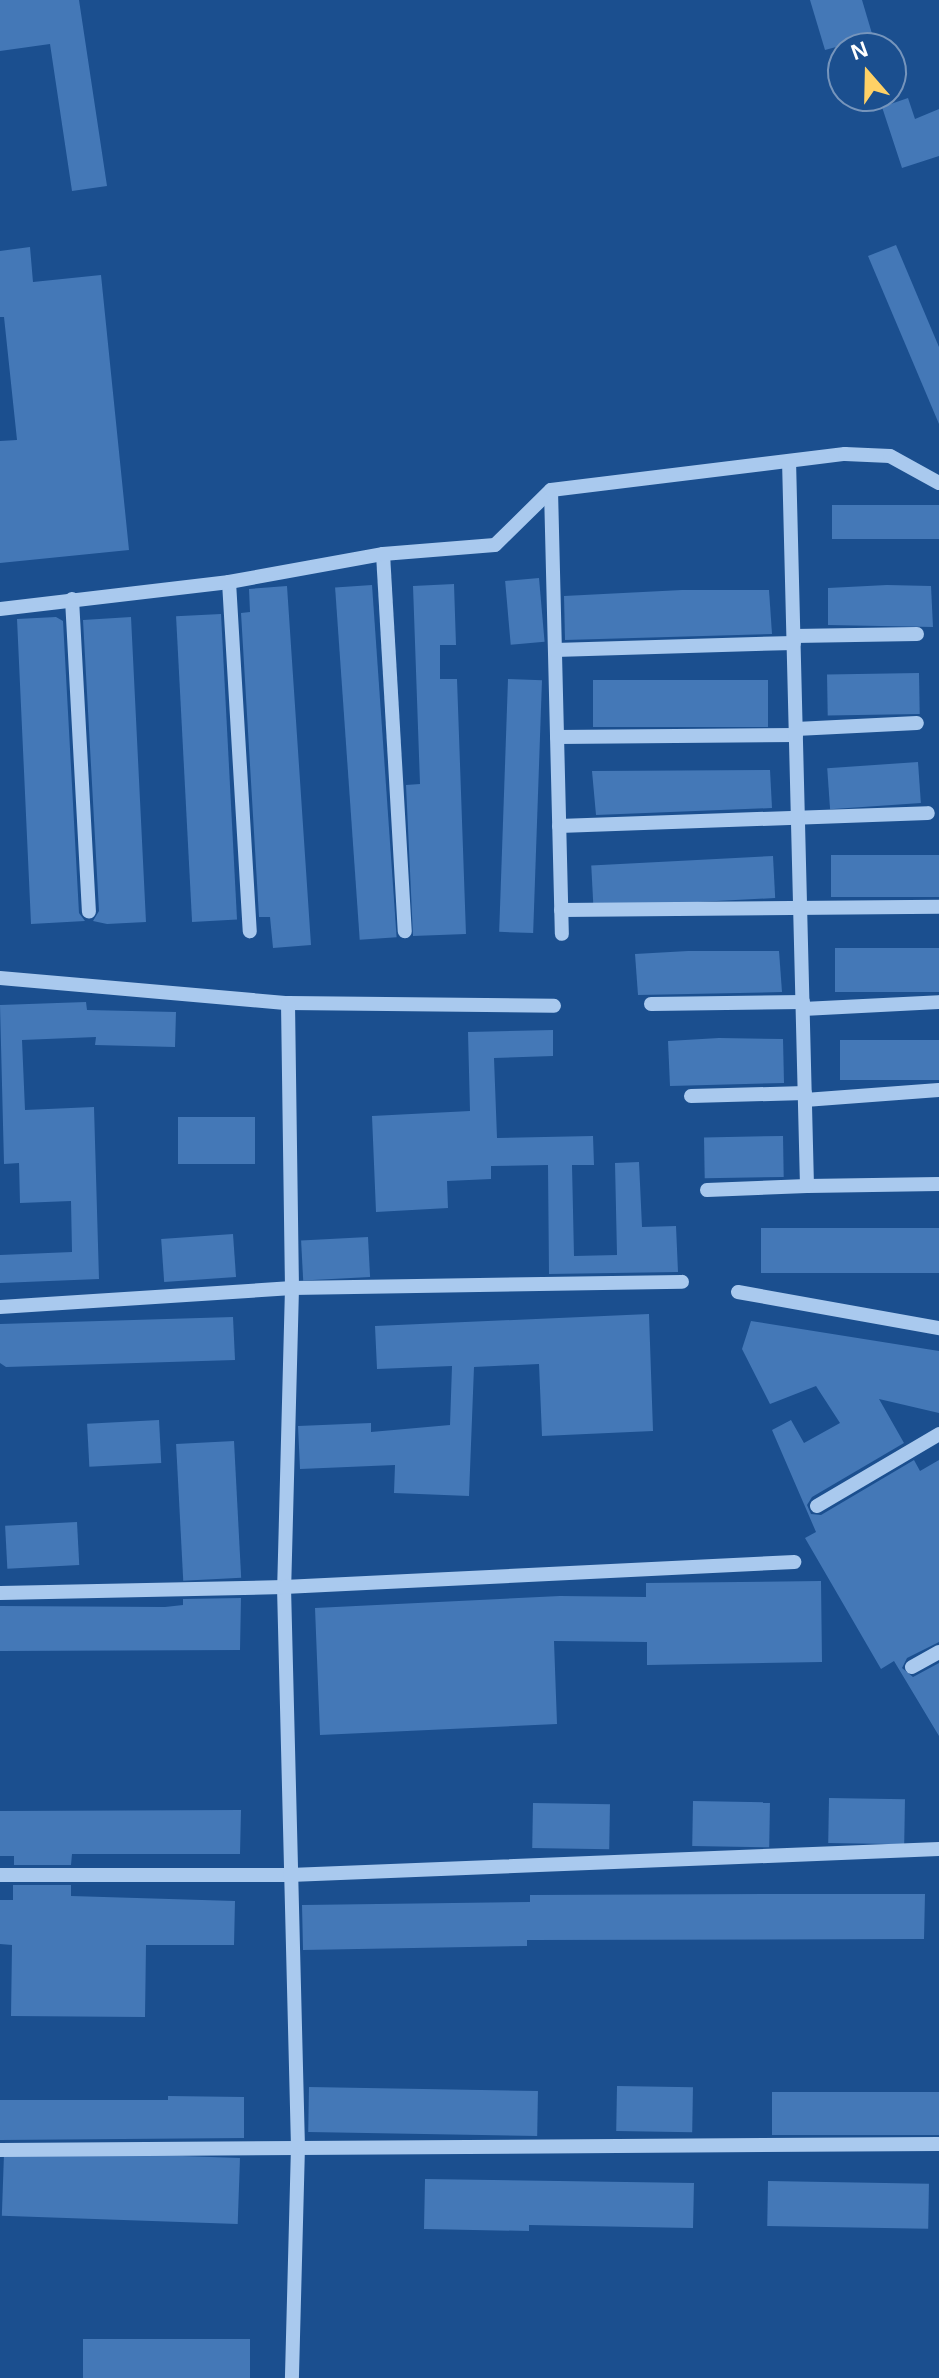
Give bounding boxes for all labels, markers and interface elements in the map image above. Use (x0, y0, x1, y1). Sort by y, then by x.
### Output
north arrow (827, 32, 907, 112)
text: N (848, 36, 871, 65)

